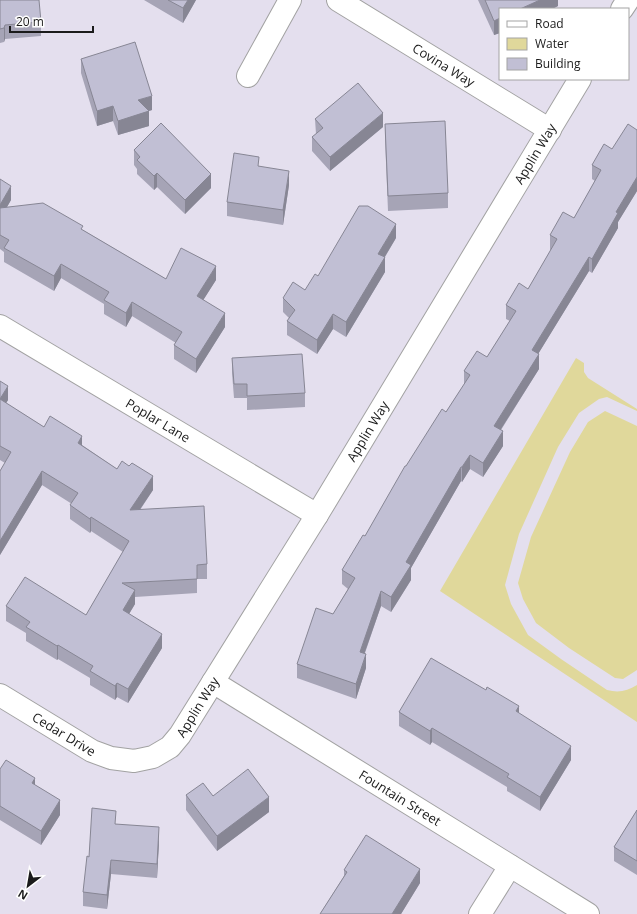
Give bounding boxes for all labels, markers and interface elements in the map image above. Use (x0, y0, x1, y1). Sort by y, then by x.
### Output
scale bar (10, 8, 93, 34)
legend (499, 8, 629, 80)
text: 20 m (16, 13, 44, 30)
text: Road (535, 15, 564, 32)
text: Water (535, 35, 569, 52)
street label: Covina Way (409, 39, 479, 91)
text: Building (535, 55, 581, 72)
street label: Applin Way (510, 120, 560, 187)
street label: Poplar Lane (122, 394, 194, 446)
street label: Applin Way (342, 397, 393, 465)
street label: Applin Way (172, 673, 223, 740)
street label: Cedar Drive (29, 708, 99, 760)
street label: Fountain Street (356, 766, 445, 830)
north arrow (8, 866, 48, 906)
text: N (15, 886, 30, 904)

